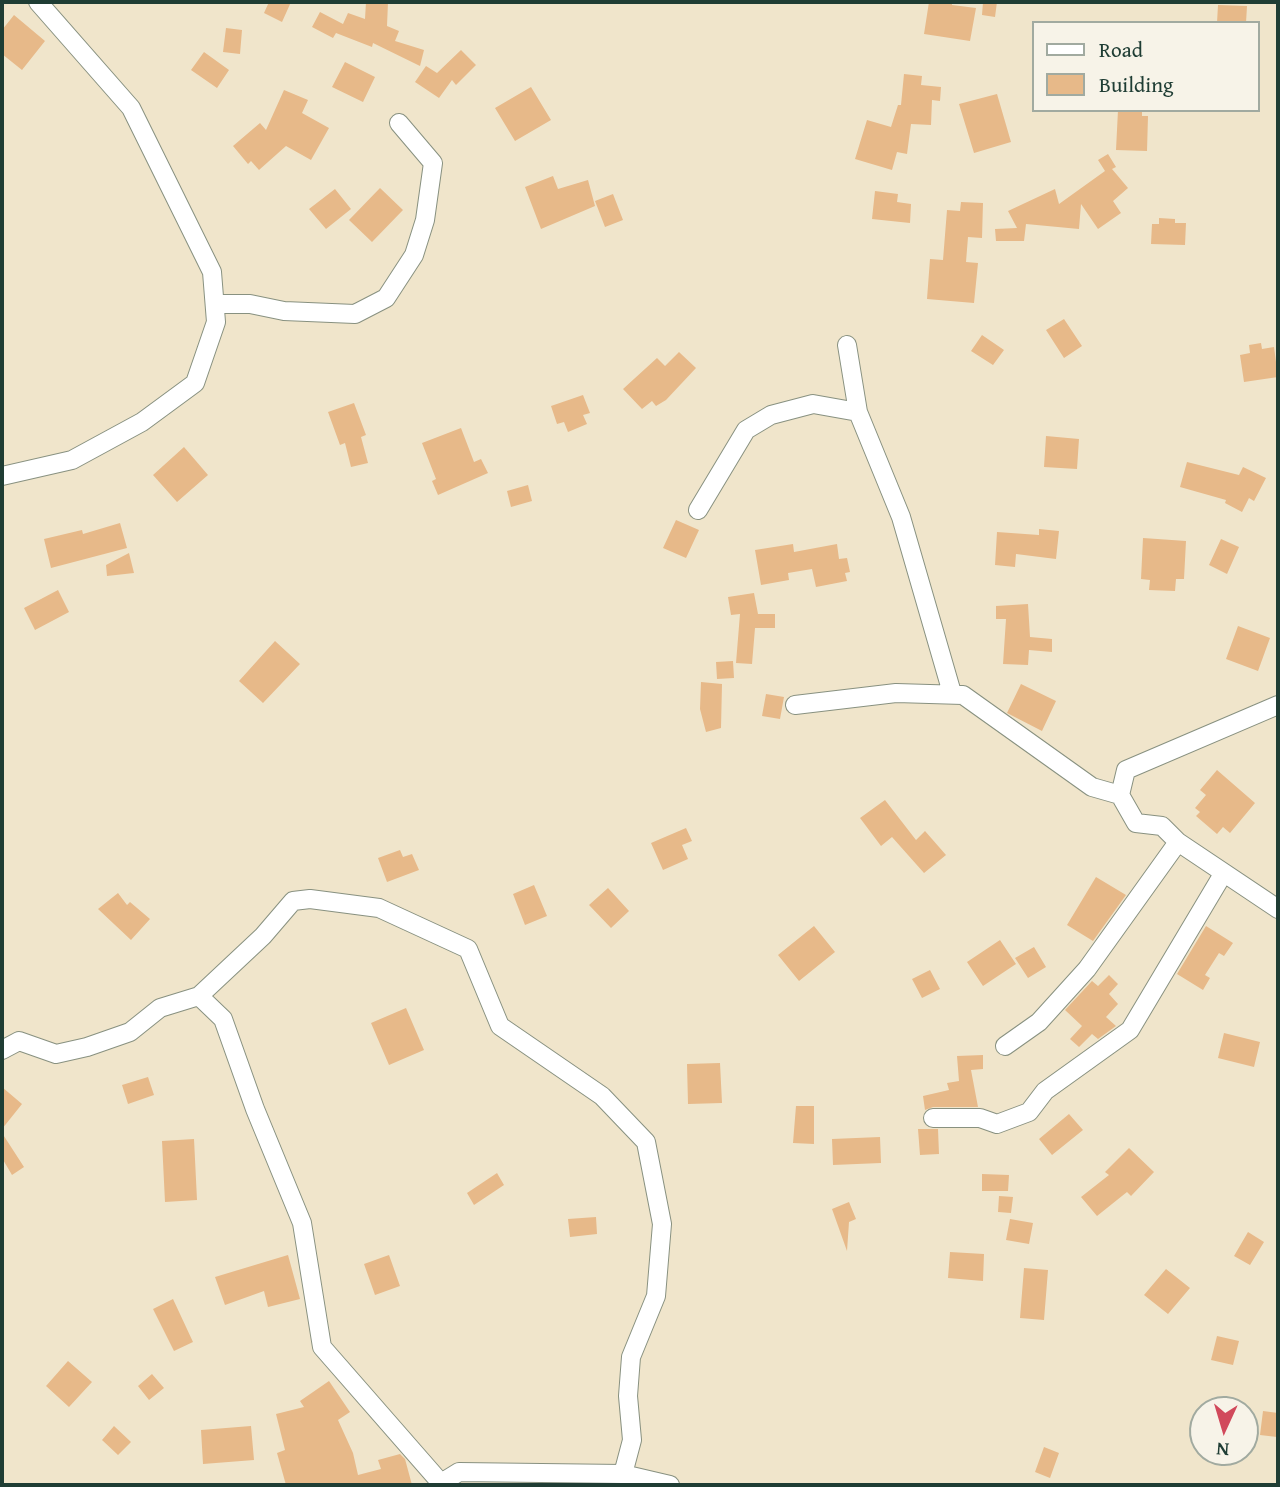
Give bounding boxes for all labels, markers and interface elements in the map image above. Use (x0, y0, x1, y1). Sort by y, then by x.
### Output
legend (1032, 21, 1259, 112)
text: Road (1099, 34, 1143, 65)
text: Building (1099, 69, 1173, 100)
north arrow (1189, 1396, 1259, 1466)
text: N (1215, 1436, 1230, 1464)

